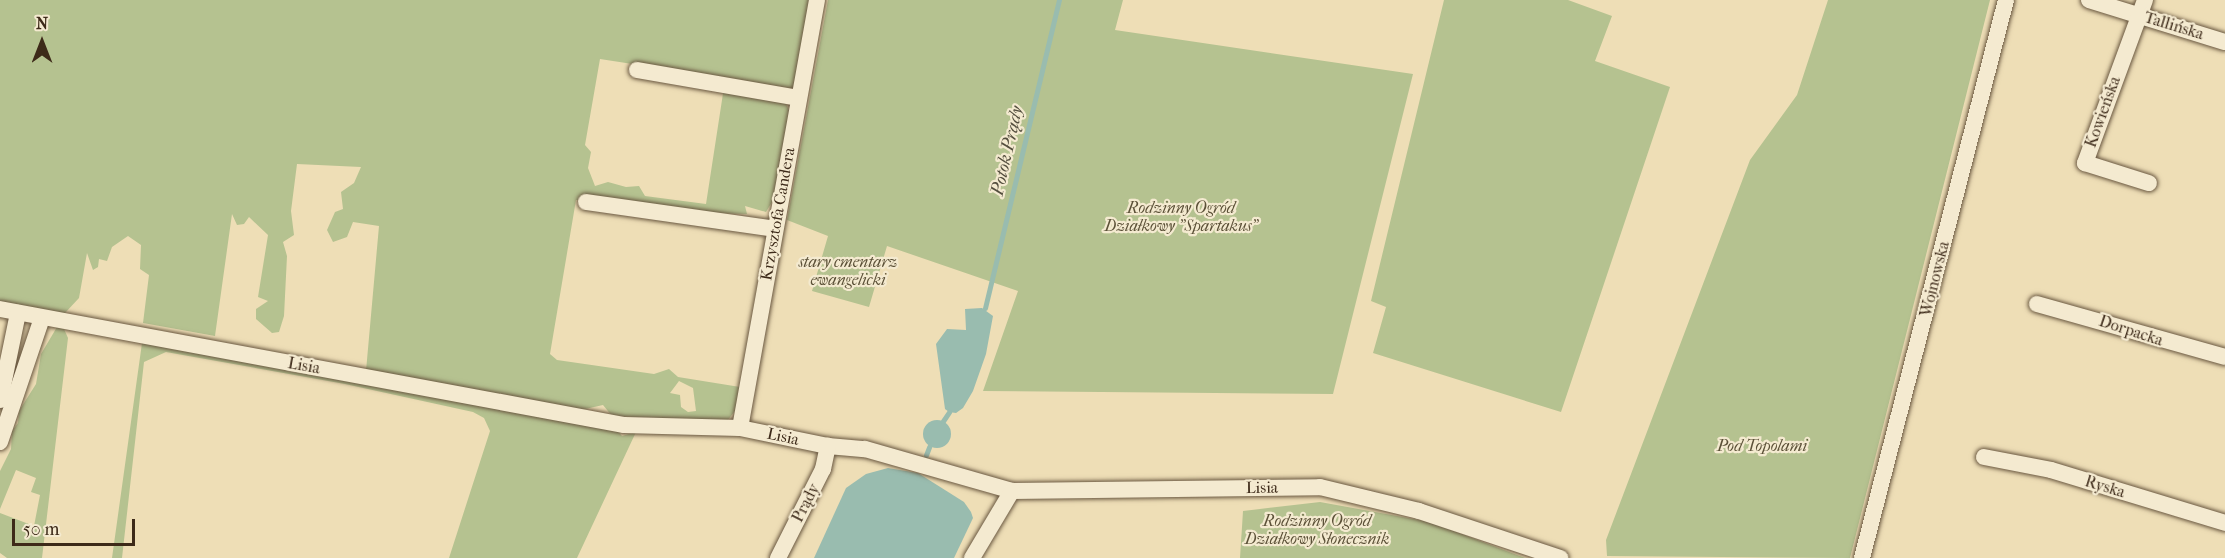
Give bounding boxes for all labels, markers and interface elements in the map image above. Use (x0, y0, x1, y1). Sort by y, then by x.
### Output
street label: Tallińska (2142, 8, 2206, 44)
north arrow (12, 12, 72, 72)
text: N (36, 14, 48, 33)
street label: Kowieńska (2081, 74, 2125, 150)
water label: Potok Prądy (987, 104, 1029, 198)
street label: Krzysztofa Candera (757, 146, 799, 282)
park label: Rodzinny Ogród Działkowy "Spartakus" (1104, 198, 1258, 236)
street label: Wojnowska (1916, 239, 1954, 319)
park label: stary cmentarz ewangelicki (799, 252, 897, 290)
street label: Dorpacka (2097, 312, 2165, 350)
street label: Lisia (286, 354, 322, 378)
street label: Lisia (765, 424, 801, 450)
park label: Pod Topolami (1717, 436, 1807, 456)
street label: Ryska (2083, 472, 2127, 502)
street label: Lisia (1246, 478, 1278, 498)
street label: Prądy (788, 480, 824, 526)
scale bar (15, 507, 138, 545)
park label: Rodzinny Ogród Działkowy Słonecznik (1245, 511, 1389, 549)
text: 50 m (23, 519, 59, 540)

